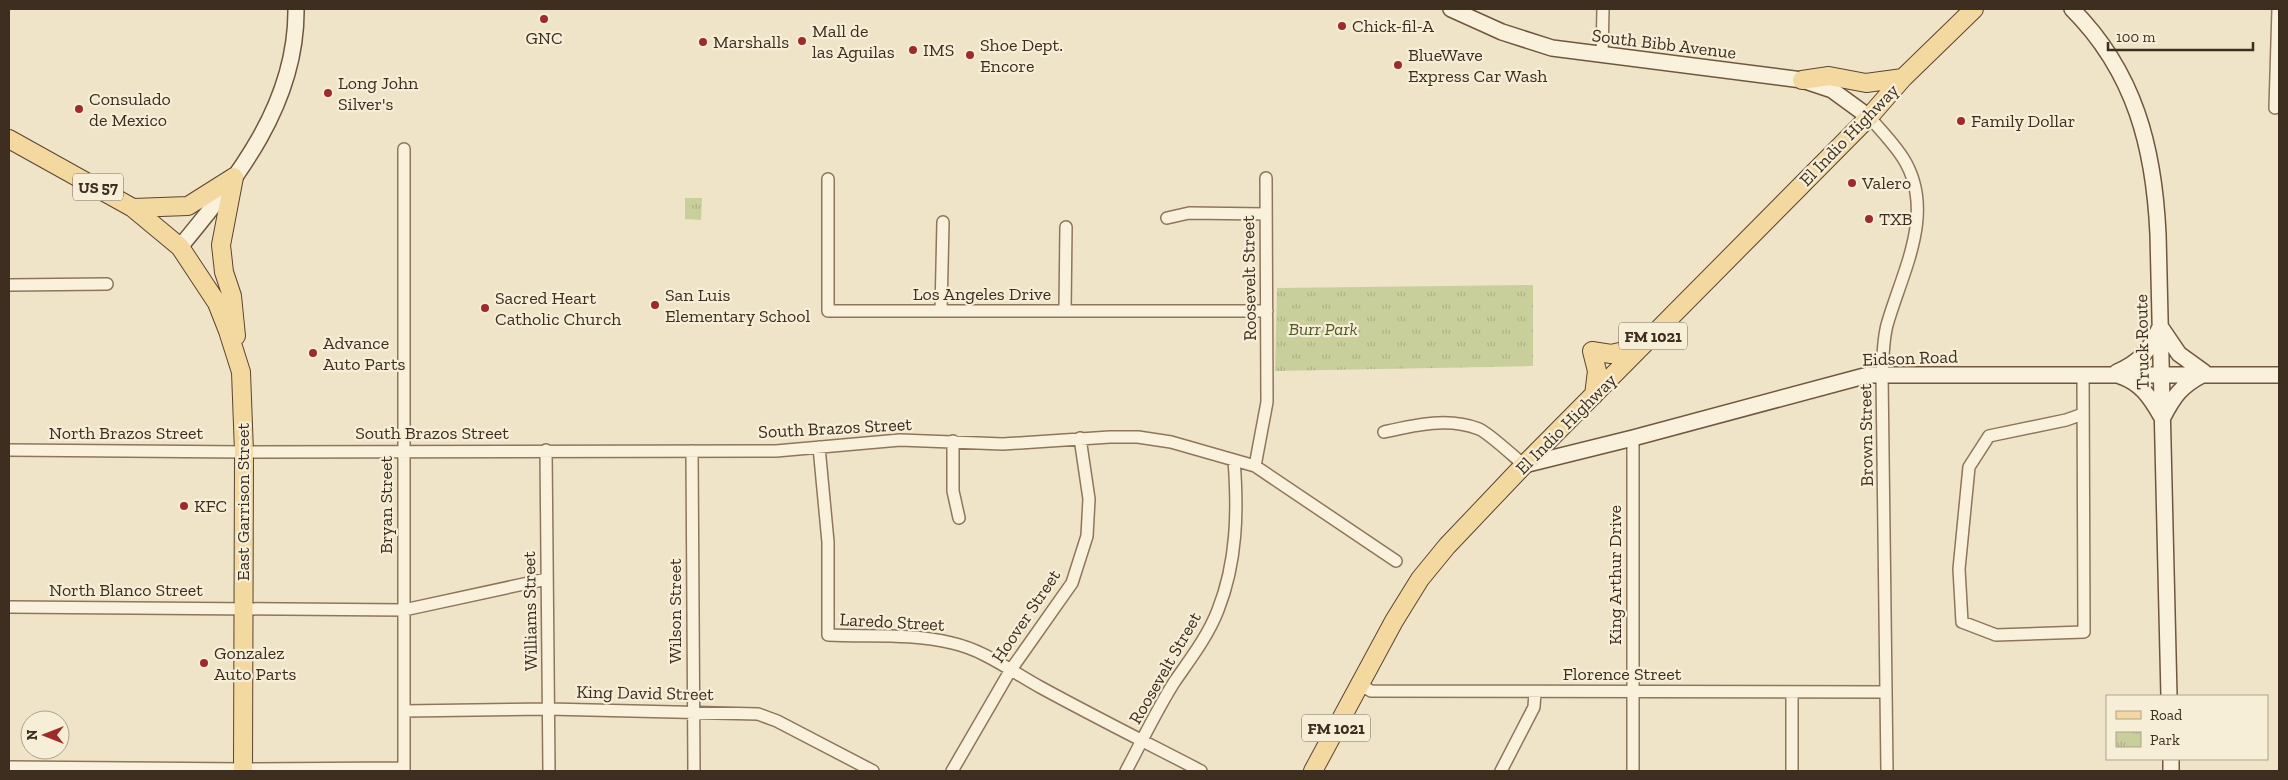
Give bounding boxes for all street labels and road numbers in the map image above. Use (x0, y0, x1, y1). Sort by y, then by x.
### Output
street label: South Bibb Avenue (1591, 24, 1737, 64)
street label: El Indio Highway (1795, 79, 1904, 191)
road number: US 57 (73, 173, 123, 200)
street label: Roosevelt Street (1237, 215, 1261, 341)
street label: Los Angeles Drive (913, 283, 1051, 305)
street label: Truck Route (2130, 294, 2154, 390)
road number: FM 1021 (1619, 322, 1687, 350)
street label: Eidson Road (1862, 345, 1958, 371)
street label: El Indio Highway (1511, 369, 1621, 479)
street label: Brown Street (1854, 383, 1878, 487)
street label: South Brazos Street (758, 413, 913, 443)
street label: North Brazos Street (49, 422, 204, 444)
street label: South Brazos Street (355, 422, 509, 444)
street label: East Garrison Street (232, 423, 254, 581)
street label: Bryan Street (375, 456, 397, 554)
street label: King Arthur Drive (1604, 505, 1626, 645)
street label: Williams Street (518, 551, 542, 671)
street label: Wilson Street (664, 558, 686, 664)
street label: Hoover Street (987, 565, 1065, 667)
street label: North Blanco Street (49, 579, 203, 601)
street label: Laredo Street (839, 608, 945, 636)
street label: Roosevelt Street (1124, 608, 1206, 728)
street label: Florence Street (1563, 663, 1682, 685)
street label: King David Street (576, 681, 714, 705)
road number: FM 1021 (1302, 714, 1370, 741)

